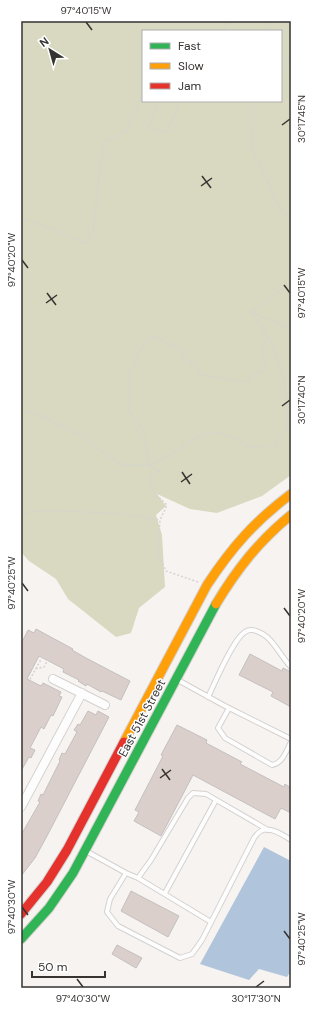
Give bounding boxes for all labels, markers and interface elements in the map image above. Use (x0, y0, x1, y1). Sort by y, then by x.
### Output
text: 97°40'15"W (61, 4, 112, 17)
north arrow (30, 30, 70, 70)
legend (142, 30, 282, 102)
text: N (37, 34, 51, 50)
text: Fast (178, 38, 201, 54)
text: Slow (178, 58, 204, 74)
text: Jam (178, 78, 201, 94)
text: 30°17'45"N (295, 95, 308, 143)
text: 97°40'20"W (5, 232, 18, 287)
text: 97°40'15"W (295, 267, 308, 318)
text: 30°17'40"N (295, 376, 308, 424)
text: 97°40'25"W (5, 556, 18, 610)
text: 97°40'20"W (295, 588, 308, 643)
street label: East 51st Street (115, 676, 169, 760)
text: 97°40'30"W (5, 879, 18, 934)
text: 97°40'25"W (295, 912, 308, 966)
scale bar (32, 953, 105, 979)
text: 50 m (38, 959, 67, 975)
text: 97°40'30"W (56, 992, 111, 1005)
text: 30°17'30"N (231, 992, 281, 1005)

